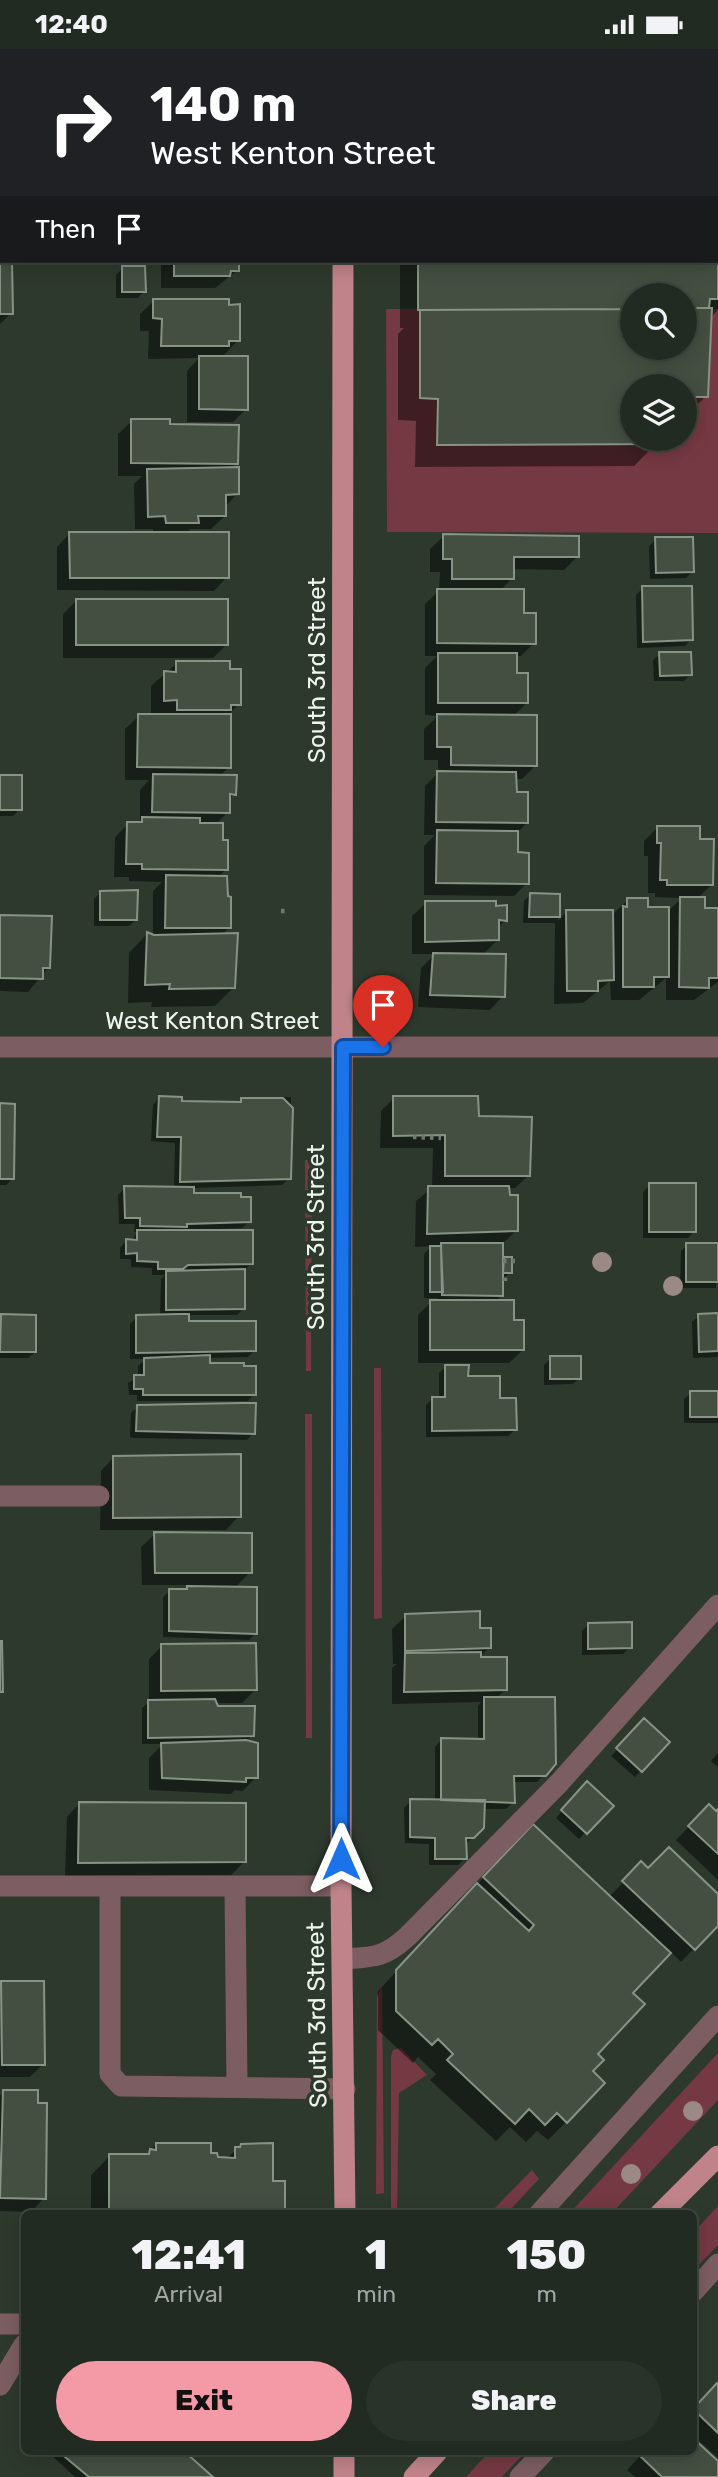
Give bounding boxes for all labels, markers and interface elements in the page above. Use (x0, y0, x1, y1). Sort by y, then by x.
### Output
text: 12:40 (35, 9, 108, 40)
text: 140 m (150, 75, 296, 133)
icon: right (35, 77, 126, 168)
text: West Kenton Street (150, 134, 436, 172)
icon: arrive (110, 210, 148, 248)
text: Then (35, 214, 96, 245)
map controls (620, 283, 697, 451)
button: search (620, 283, 697, 360)
button: layers (620, 374, 697, 451)
street label: South 3rd Street (303, 577, 331, 763)
pin (353, 975, 413, 1047)
icon: arrive (364, 986, 402, 1024)
street label: West Kenton Street (105, 1007, 319, 1035)
street label: South 3rd Street (302, 1144, 330, 1330)
position arrow (304, 1822, 378, 1896)
street label: South 3rd Street (301, 1922, 333, 2108)
text: 12:41 (132, 2230, 246, 2280)
text: 1 (365, 2230, 387, 2280)
text: 150 (507, 2230, 586, 2280)
text: Arrival (154, 2280, 223, 2308)
text: min (356, 2280, 396, 2308)
text: m (536, 2280, 557, 2308)
button: Exit (56, 2361, 352, 2441)
button: Share (366, 2361, 662, 2441)

